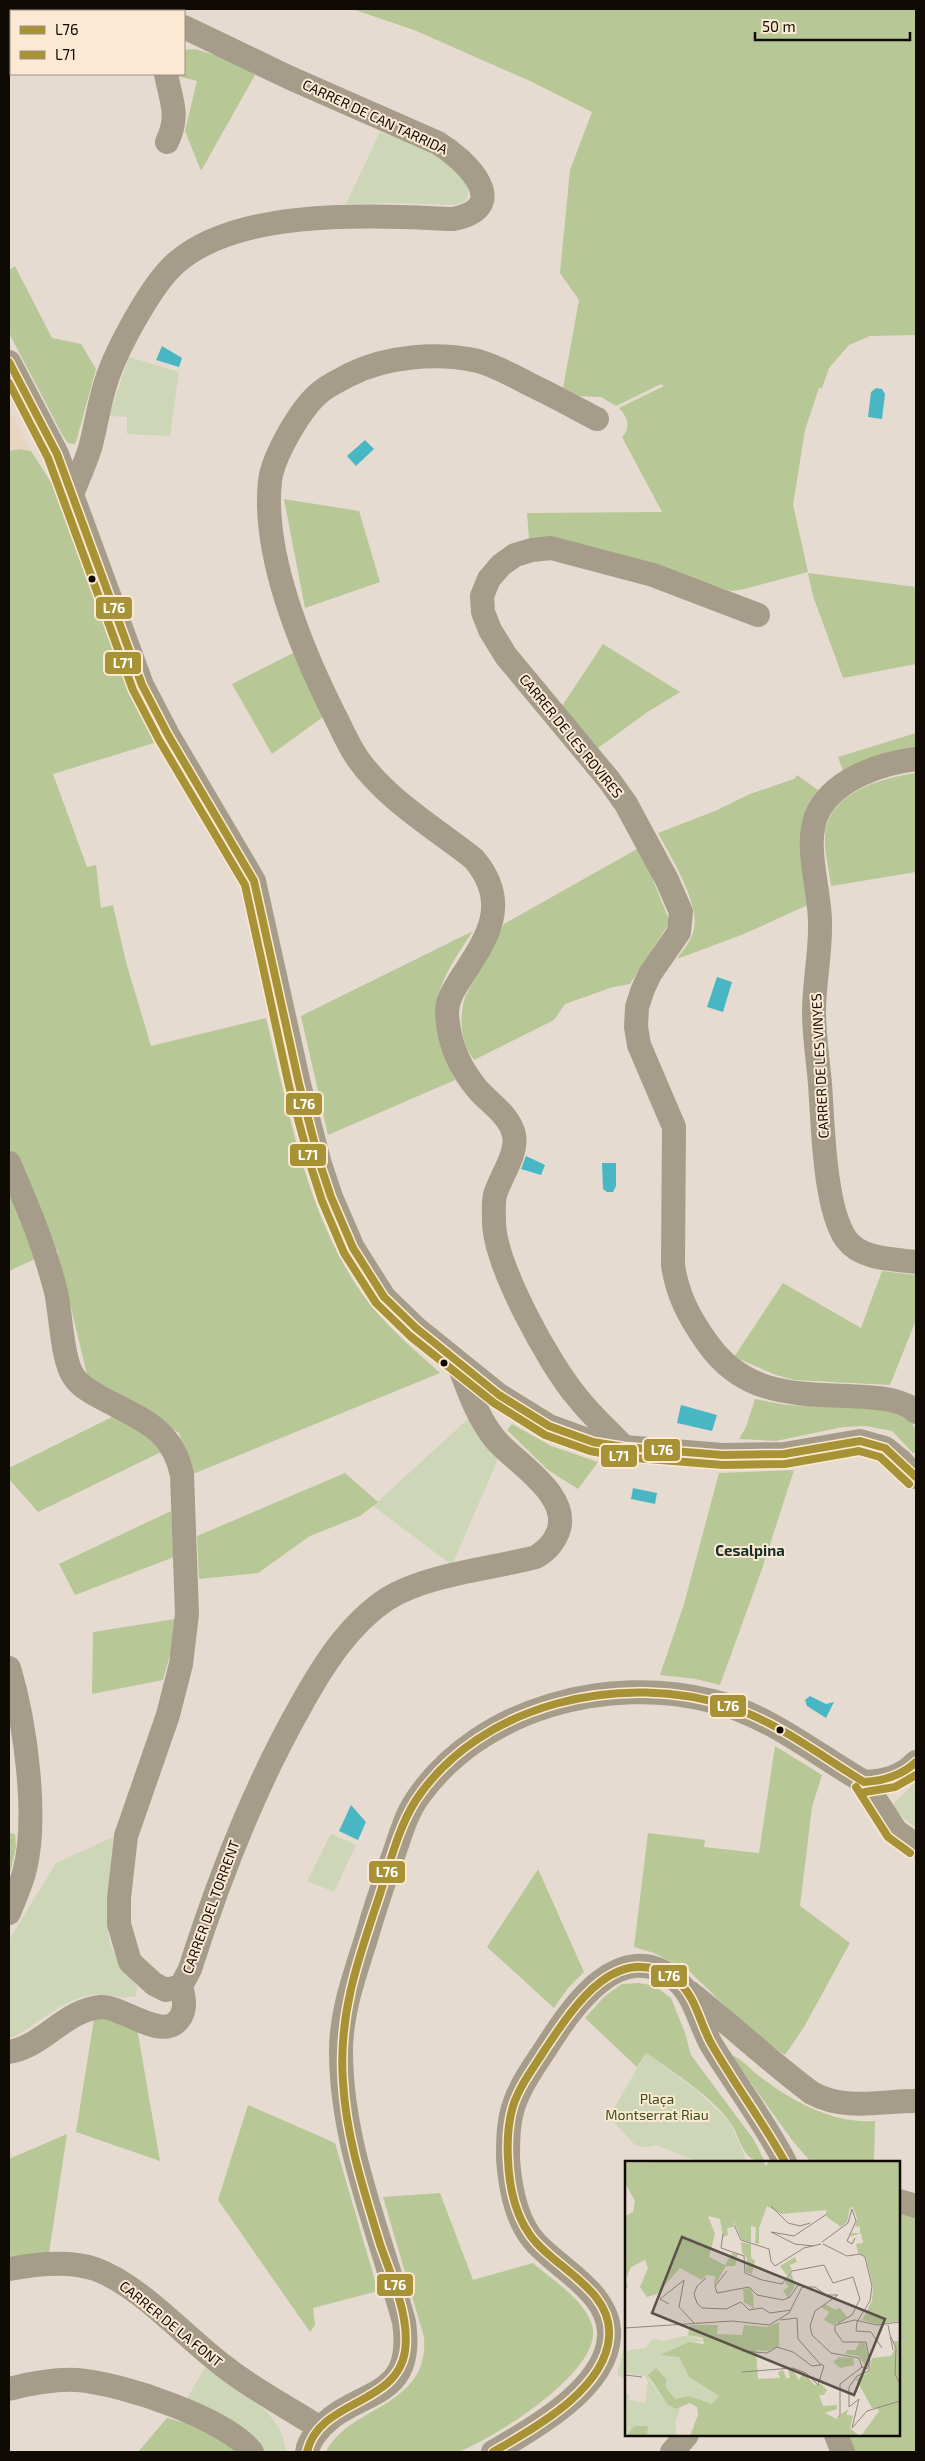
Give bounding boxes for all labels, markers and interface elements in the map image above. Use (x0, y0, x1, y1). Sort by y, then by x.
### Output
legend (10, 10, 185, 75)
scale bar (755, 10, 910, 42)
text: 50 m (762, 17, 796, 35)
text: L76 (55, 20, 78, 38)
text: L71 (55, 45, 76, 63)
street label: CARRER DE CAN TARRIDA (300, 75, 451, 158)
unlabelled marker (87, 574, 97, 584)
line badge: L76 (95, 596, 133, 620)
text: L76 (103, 599, 125, 616)
line badge: L71 (104, 651, 142, 675)
text: L71 (113, 654, 133, 671)
street label: CARRER DE LES ROVIRES (516, 670, 627, 801)
street label: CARRER DE LES VINYES (807, 993, 832, 1139)
line badge: L76 (285, 1092, 323, 1116)
text: L76 (293, 1095, 315, 1112)
line badge: L71 (289, 1143, 327, 1167)
text: L71 (298, 1146, 318, 1163)
unlabelled marker (439, 1358, 449, 1368)
line badge: L76 (643, 1438, 681, 1462)
text: L76 (651, 1441, 673, 1458)
line badge: L71 (600, 1444, 638, 1468)
text: L71 (609, 1447, 629, 1464)
district label: Cesalpina (715, 1541, 785, 1559)
line badge: L76 (709, 1694, 747, 1718)
text: L76 (717, 1697, 739, 1714)
unlabelled marker (775, 1725, 785, 1735)
street label: CARRER DEL TORRENT (178, 1838, 243, 1976)
line badge: L76 (368, 1860, 406, 1884)
text: L76 (376, 1863, 398, 1880)
line badge: L76 (650, 1964, 688, 1988)
text: L76 (658, 1967, 680, 1984)
park label: Plaça Montserrat Riau (605, 2090, 709, 2123)
inset map (625, 2161, 900, 2436)
line badge: L76 (376, 2273, 414, 2297)
text: L76 (384, 2276, 406, 2293)
street label: CARRER DE LA FONT (116, 2277, 226, 2370)

